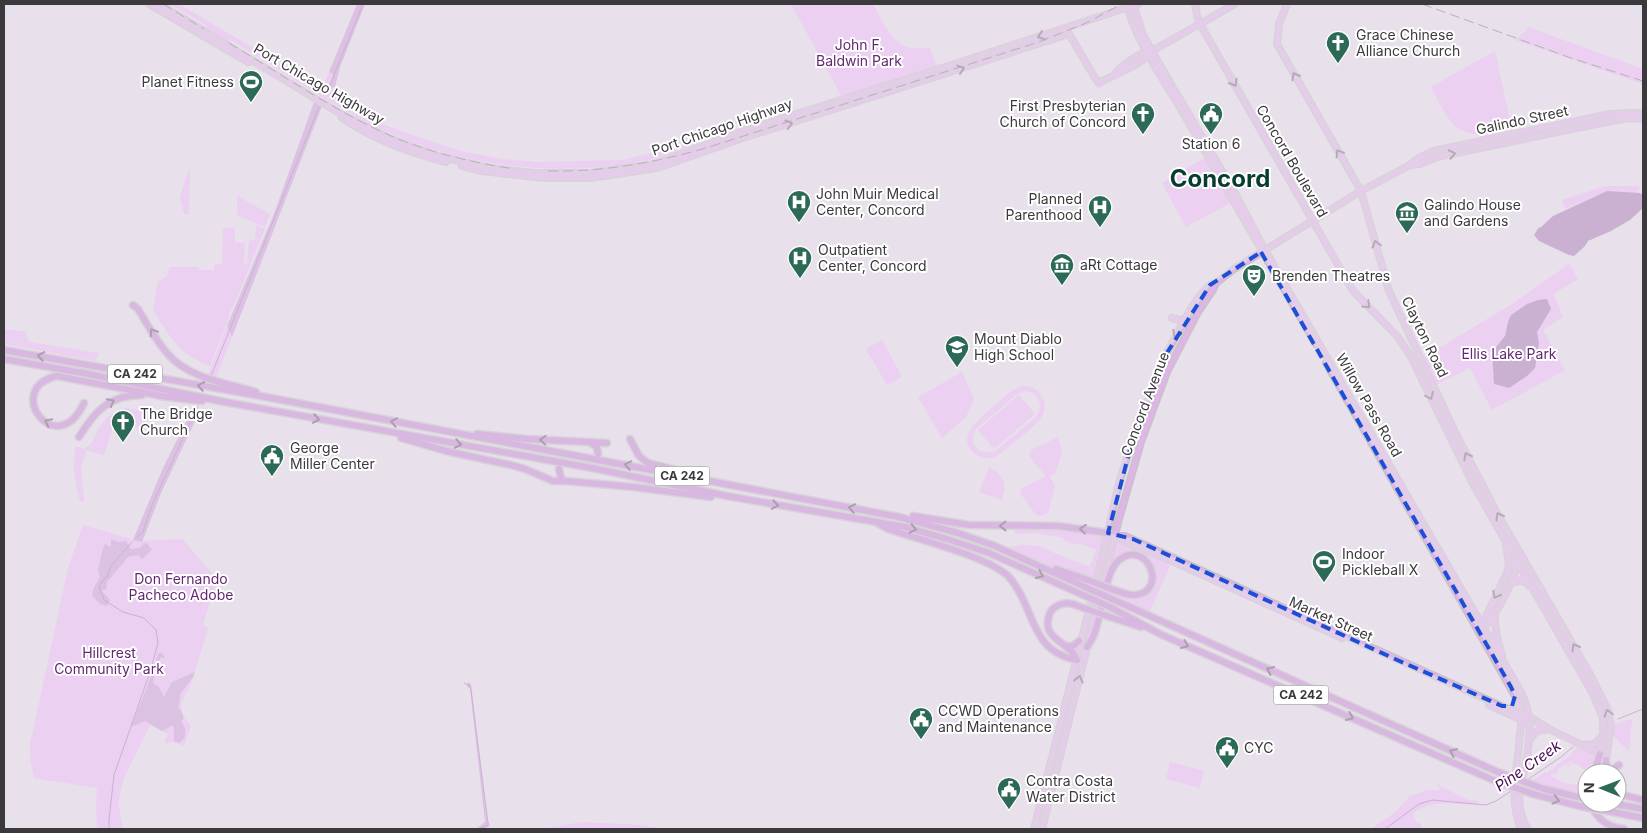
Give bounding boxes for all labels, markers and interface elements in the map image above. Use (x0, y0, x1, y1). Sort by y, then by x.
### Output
place label: Grace Chinese Alliance Church (1356, 26, 1460, 59)
church icon: Grace Chinese Alliance Church (1325, 30, 1351, 64)
one-way arrow (1037, 31, 1045, 41)
park label: John F. Baldwin Park (816, 36, 902, 69)
street label: Port Chicago Highway (251, 39, 388, 128)
one-way arrow (957, 65, 965, 75)
sports icon: Planet Fitness (238, 69, 264, 103)
place label: Planet Fitness (141, 73, 234, 90)
one-way arrow (1291, 73, 1301, 82)
one-way arrow (1227, 78, 1237, 87)
street label: Port Chicago Highway (649, 94, 795, 159)
place label: First Presbyterian Church of Concord (1000, 97, 1126, 130)
church icon: First Presbyterian Church of Concord (1130, 101, 1156, 135)
public building icon: Station 6 (1198, 101, 1224, 135)
street label: Concord Boulevard (1253, 101, 1332, 220)
street label: Galindo Street (1474, 101, 1570, 138)
one-way arrow (785, 120, 793, 130)
place label: Station 6 (1182, 135, 1240, 152)
one-way arrow (1336, 149, 1346, 158)
one-way arrow (1447, 149, 1456, 160)
district label: Concord (1170, 164, 1270, 193)
place label: John Muir Medical Center, Concord (816, 185, 939, 218)
hospital icon: John Muir Medical Center, Concord (786, 189, 812, 223)
place label: Planned Parenthood (1006, 190, 1082, 223)
hospital icon: Planned Parenthood (1087, 194, 1113, 228)
place label: Galindo House and Gardens (1424, 196, 1521, 229)
museum icon: Galindo House and Gardens (1394, 200, 1420, 234)
place label: Outpatient Center, Concord (818, 241, 927, 274)
one-way arrow (1372, 241, 1382, 249)
hospital icon: Outpatient Center, Concord (787, 245, 813, 279)
museum icon: aRt Cottage (1049, 252, 1075, 286)
place label: aRt Cottage (1080, 256, 1158, 273)
theatre icon: Brenden Theatres (1241, 263, 1267, 297)
place label: Brenden Theatres (1272, 267, 1390, 284)
street label: Clayton Road (1398, 293, 1452, 380)
one-way arrow (1362, 299, 1371, 308)
one-way arrow (149, 328, 159, 337)
one-way arrow (1173, 329, 1183, 338)
place label: Mount Diablo High School (974, 330, 1062, 363)
school or university icon: Mount Diablo High School (944, 334, 970, 368)
park label: Ellis Lake Park (1461, 345, 1557, 362)
street label: Concord Avenue (1117, 349, 1172, 458)
street label: Willow Pass Road (1333, 350, 1406, 460)
one-way arrow (37, 352, 46, 362)
road number: CA 242 (108, 364, 162, 384)
one-way arrow (197, 381, 205, 392)
one-way arrow (1424, 391, 1434, 400)
one-way arrow (106, 398, 115, 408)
place label: The Bridge Church (140, 405, 213, 438)
church icon: The Bridge Church (110, 409, 136, 443)
one-way arrow (312, 413, 321, 423)
one-way arrow (389, 417, 398, 427)
one-way arrow (44, 418, 53, 429)
one-way arrow (538, 435, 546, 446)
place label: George Miller Center (290, 439, 375, 472)
one-way arrow (453, 439, 462, 449)
public building icon: George Miller Center (259, 443, 285, 477)
one-way arrow (1463, 452, 1473, 461)
one-way arrow (623, 461, 632, 471)
road number: CA 242 (654, 466, 710, 486)
one-way arrow (770, 500, 779, 510)
one-way arrow (847, 503, 856, 513)
one-way arrow (1496, 513, 1506, 522)
one-way arrow (999, 520, 1007, 531)
one-way arrow (908, 523, 917, 534)
one-way arrow (1079, 524, 1087, 535)
place label: Indoor Pickleball X (1342, 545, 1419, 578)
sports icon: Indoor Pickleball X (1311, 549, 1337, 583)
one-way arrow (1035, 569, 1044, 580)
park label: Don Fernando Pacheco Adobe (129, 570, 233, 603)
one-way arrow (1492, 590, 1502, 599)
street label: Market Street (1287, 593, 1376, 645)
one-way arrow (1180, 638, 1189, 649)
park label: Hillcrest Community Park (54, 644, 164, 677)
one-way arrow (1571, 644, 1581, 653)
one-way arrow (1266, 666, 1275, 676)
one-way arrow (1073, 674, 1084, 683)
road number: CA 242 (1274, 686, 1328, 704)
place label: CCWD Operations and Maintenance (938, 702, 1059, 735)
public building icon: CCWD Operations and Maintenance (908, 706, 934, 740)
one-way arrow (1603, 709, 1614, 717)
one-way arrow (1345, 710, 1354, 721)
public building icon: CYC (1214, 735, 1240, 769)
water label: Pine Creek (1491, 735, 1565, 795)
place label: CYC (1244, 739, 1273, 756)
one-way arrow (1449, 748, 1458, 759)
north arrow (1577, 763, 1627, 813)
place label: Contra Costa Water District (1026, 772, 1116, 805)
public building icon: Contra Costa Water District (996, 776, 1022, 810)
text: N (1580, 782, 1597, 793)
one-way arrow (1551, 794, 1560, 805)

